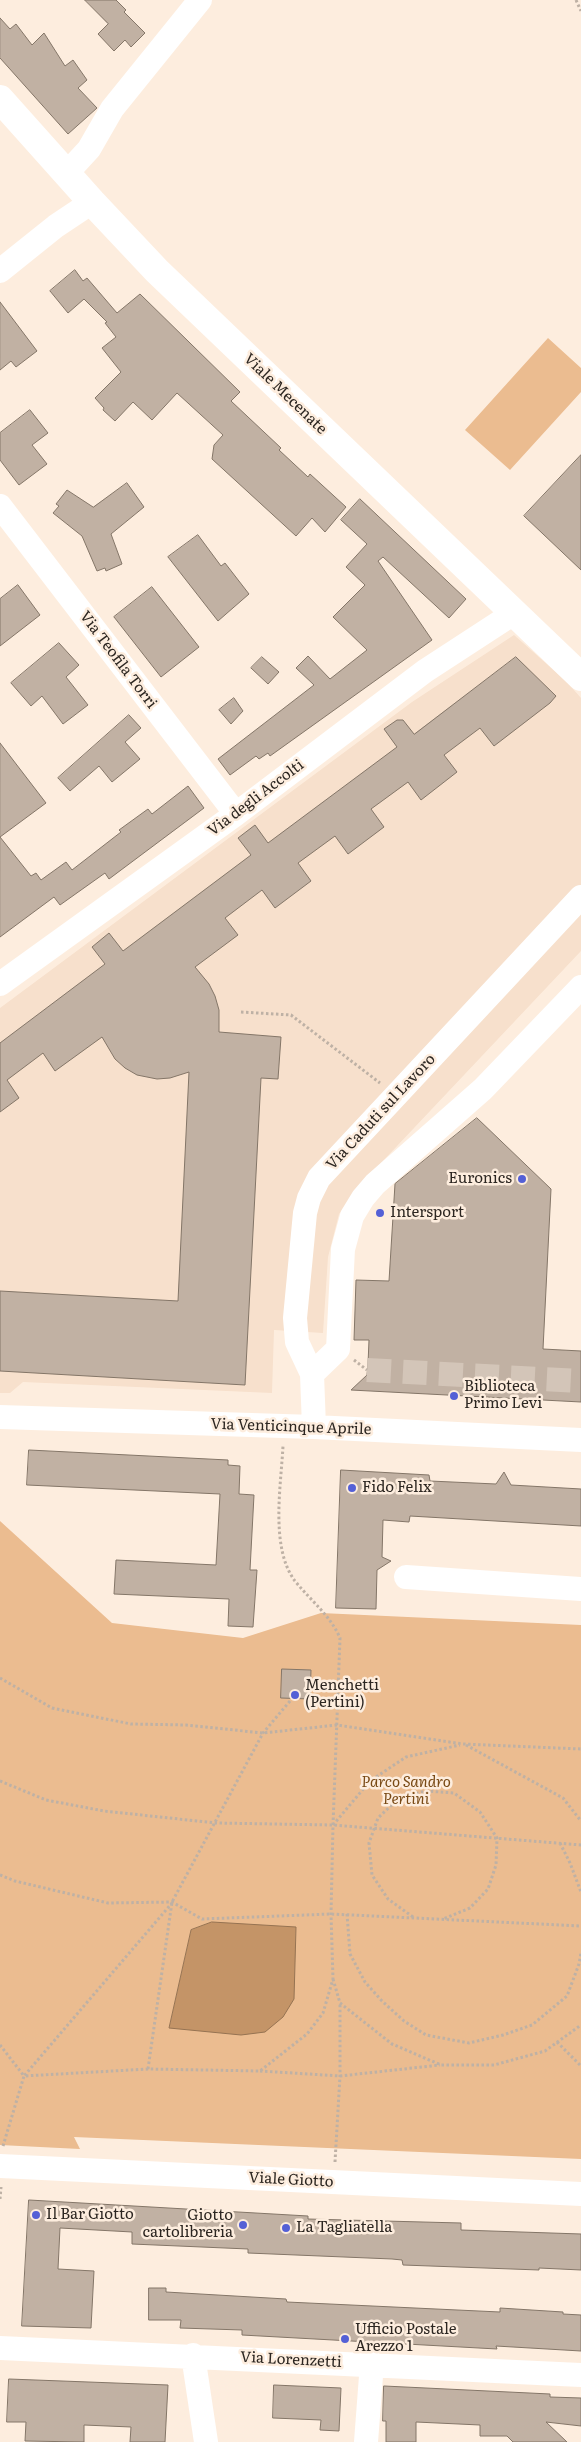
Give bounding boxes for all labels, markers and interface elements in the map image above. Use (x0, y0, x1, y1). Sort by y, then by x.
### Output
street label: Viale Mecenate (240, 350, 330, 438)
street label: Via Teofila Torri (76, 608, 160, 712)
street label: Via degli Accolti (205, 756, 307, 840)
street label: Via Caduti sul Lavoro (323, 1050, 439, 1174)
place label: Euronics (448, 1170, 512, 1188)
marker: Euronics (516, 1173, 528, 1185)
place label: Intersport (390, 1204, 464, 1222)
marker: Intersport (374, 1207, 386, 1219)
place label: Biblioteca Primo Levi (464, 1378, 542, 1413)
marker: Biblioteca Primo Levi (448, 1390, 460, 1402)
street label: Via Venticinque Aprile (210, 1415, 372, 1439)
place label: Fido Felix (362, 1479, 432, 1497)
marker: Fido Felix (346, 1482, 358, 1494)
place label: Menchetti (Pertini) (305, 1677, 379, 1712)
marker: Menchetti (Pertini) (289, 1689, 301, 1701)
park label: Parco Sandro Pertini (361, 1774, 451, 1809)
street label: Viale Giotto (248, 2169, 334, 2191)
place label: Il Bar Giotto (46, 2206, 134, 2224)
place label: Giotto cartolibreria (143, 2207, 233, 2242)
marker: Il Bar Giotto (30, 2209, 42, 2221)
marker: Giotto cartolibreria (237, 2219, 249, 2231)
place label: La Tagliatella (296, 2219, 392, 2237)
marker: La Tagliatella (280, 2222, 292, 2234)
place label: Ufficio Postale Arezzo 1 (355, 2321, 457, 2356)
marker: Ufficio Postale Arezzo 1 (339, 2333, 351, 2345)
street label: Via Lorenzetti (240, 2348, 342, 2372)

